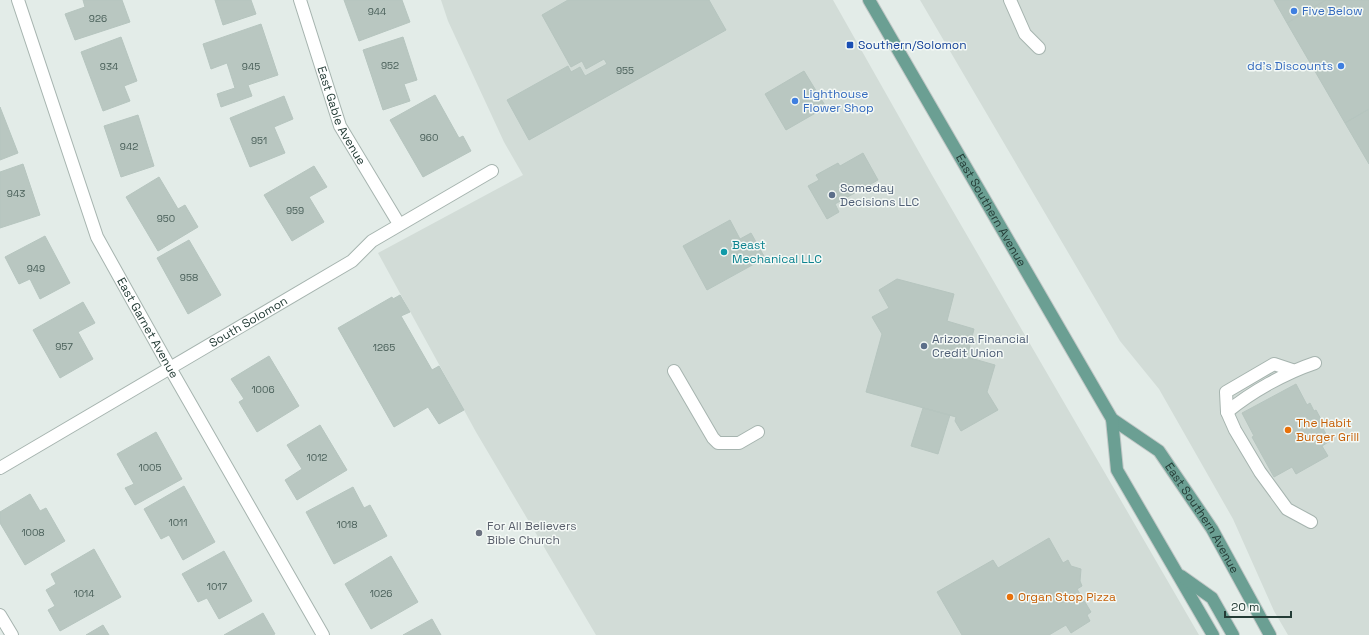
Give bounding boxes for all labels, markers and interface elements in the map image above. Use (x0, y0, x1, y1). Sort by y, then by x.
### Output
place label: Five Below (1302, 3, 1363, 19)
house number: 944 (368, 5, 386, 18)
marker: Five Below (1289, 6, 1299, 16)
house number: 926 (89, 12, 107, 25)
place label: Southern/Solomon (858, 37, 967, 53)
marker: Southern/Solomon (845, 40, 855, 50)
place label: dd's Discounts (1247, 58, 1333, 74)
house number: 952 (381, 59, 399, 72)
house number: 934 (100, 60, 118, 73)
house number: 945 (242, 60, 260, 73)
marker: dd's Discounts (1336, 61, 1346, 71)
street label: East Gable Avenue (313, 64, 370, 168)
house number: 955 (616, 64, 634, 77)
place label: Lighthouse Flower Shop (803, 86, 874, 116)
marker: Lighthouse Flower Shop (790, 96, 800, 106)
house number: 960 (420, 131, 438, 144)
house number: 951 (251, 134, 267, 147)
house number: 942 (120, 140, 138, 153)
street label: East Southern Avenue (952, 151, 1030, 270)
place label: Someday Decisions LLC (840, 180, 919, 210)
house number: 943 (7, 187, 25, 200)
marker: Someday Decisions LLC (827, 190, 837, 200)
house number: 959 (286, 204, 304, 217)
house number: 950 (157, 212, 175, 225)
place label: Beast Mechanical LLC (732, 237, 822, 267)
marker: Beast Mechanical LLC (719, 247, 729, 257)
house number: 949 (27, 262, 45, 275)
house number: 958 (180, 271, 198, 284)
street label: East Garnet Avenue (113, 275, 182, 381)
street label: South Solomon (206, 293, 290, 351)
place label: Arizona Financial Credit Union (932, 331, 1029, 361)
house number: 957 (55, 340, 73, 353)
house number: 1265 (373, 341, 395, 354)
marker: Arizona Financial Credit Union (919, 341, 929, 351)
house number: 1006 (251, 383, 275, 396)
place label: The Habit Burger Grill (1296, 415, 1359, 445)
marker: The Habit Burger Grill (1283, 425, 1293, 435)
house number: 1012 (307, 451, 327, 464)
street label: East Southern Avenue (1161, 460, 1243, 576)
house number: 1005 (139, 461, 162, 474)
house number: 1011 (169, 516, 187, 529)
house number: 1018 (337, 518, 358, 531)
place label: For All Believers Bible Church (487, 518, 577, 548)
house number: 1008 (21, 526, 45, 539)
marker: For All Believers Bible Church (474, 528, 484, 538)
house number: 1017 (207, 580, 228, 593)
house number: 1014 (73, 587, 95, 600)
house number: 1026 (370, 587, 392, 600)
place label: Organ Stop Pizza (1018, 589, 1116, 605)
marker: Organ Stop Pizza (1005, 592, 1015, 602)
scale bar (1225, 593, 1291, 619)
text: 20 m (1231, 599, 1259, 615)

